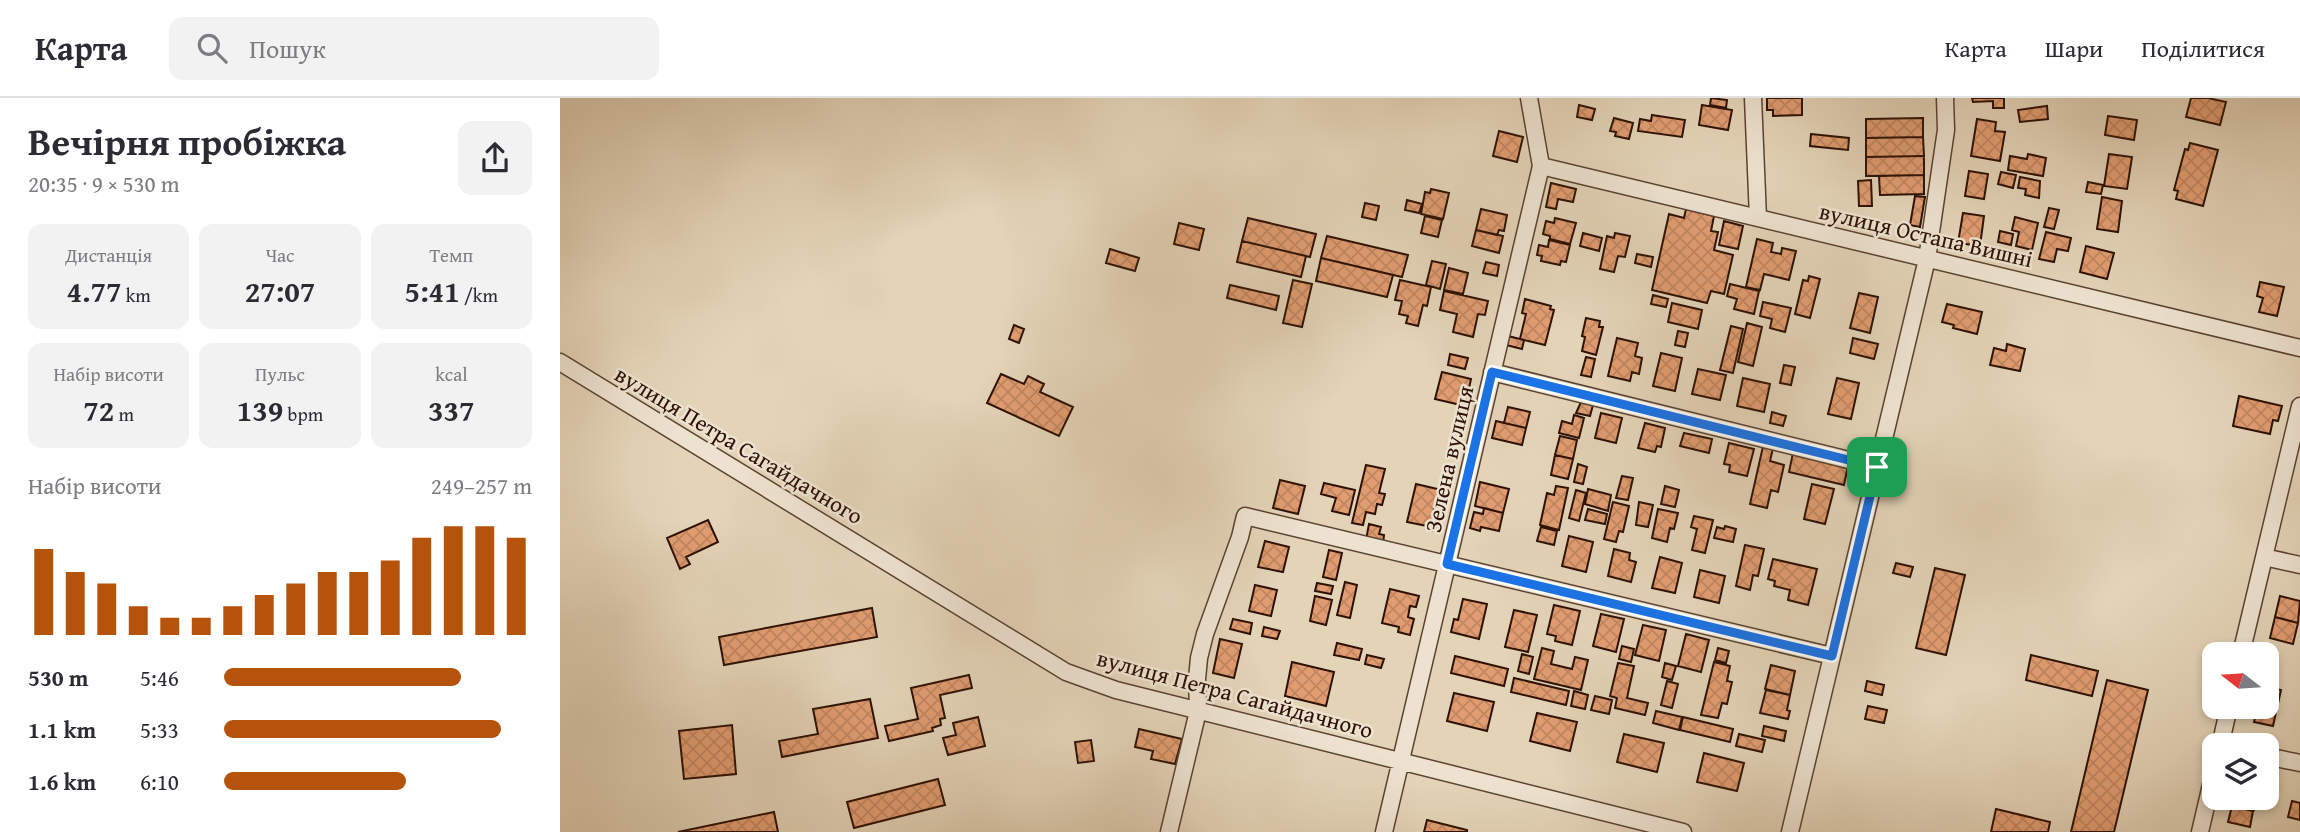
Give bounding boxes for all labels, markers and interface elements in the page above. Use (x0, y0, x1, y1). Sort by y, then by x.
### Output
search box (169, 17, 659, 80)
text: Карта (35, 24, 127, 72)
icon: search (193, 29, 231, 67)
text: Пошук (249, 29, 326, 68)
text: Карта (1944, 31, 2007, 66)
text: Шари (2045, 31, 2103, 66)
text: Поділитися (2141, 31, 2265, 66)
text: Вечірня пробіжка (28, 113, 346, 169)
button: share (458, 121, 532, 195)
text: 20:35 · 9 × 530 m (28, 167, 180, 200)
street label: вулиця Остапа Вишні (1816, 194, 2036, 275)
text: Дистанція (65, 241, 152, 269)
text: Час (265, 241, 295, 269)
text: Темп (429, 241, 473, 269)
text: 4.77 (66, 269, 122, 313)
text: 27:07 (245, 269, 315, 313)
text: 5:41 (405, 269, 460, 313)
text: km (122, 281, 151, 309)
text: /km (460, 281, 498, 309)
street label: вулиця Петра Сагайдачного (609, 357, 870, 532)
text: Набір висоти (54, 360, 164, 388)
text: Пульс (255, 360, 305, 388)
text: kcal (435, 360, 468, 388)
street label: Зелена вулиця (1416, 382, 1481, 535)
text: 72 (83, 388, 114, 432)
text: 139 (237, 388, 283, 432)
text: 337 (428, 388, 475, 432)
text: m (114, 400, 134, 428)
text: bpm (283, 400, 323, 428)
pin (1847, 437, 1907, 497)
icon: arrive (1858, 448, 1896, 486)
text: Набір висоти (28, 469, 162, 502)
text: 249–257 m (431, 469, 532, 502)
street label: вулиця Петра Сагайдачного (1094, 641, 1377, 746)
north arrow (2202, 642, 2278, 719)
map controls (2202, 642, 2279, 810)
text: 530 m (28, 661, 89, 694)
text: 5:46 (140, 661, 179, 694)
text: 1.1 km (28, 713, 96, 746)
text: 5:33 (140, 713, 179, 746)
button: layers (2202, 733, 2279, 810)
text: 1.6 km (28, 765, 96, 798)
text: 6:10 (140, 765, 179, 798)

